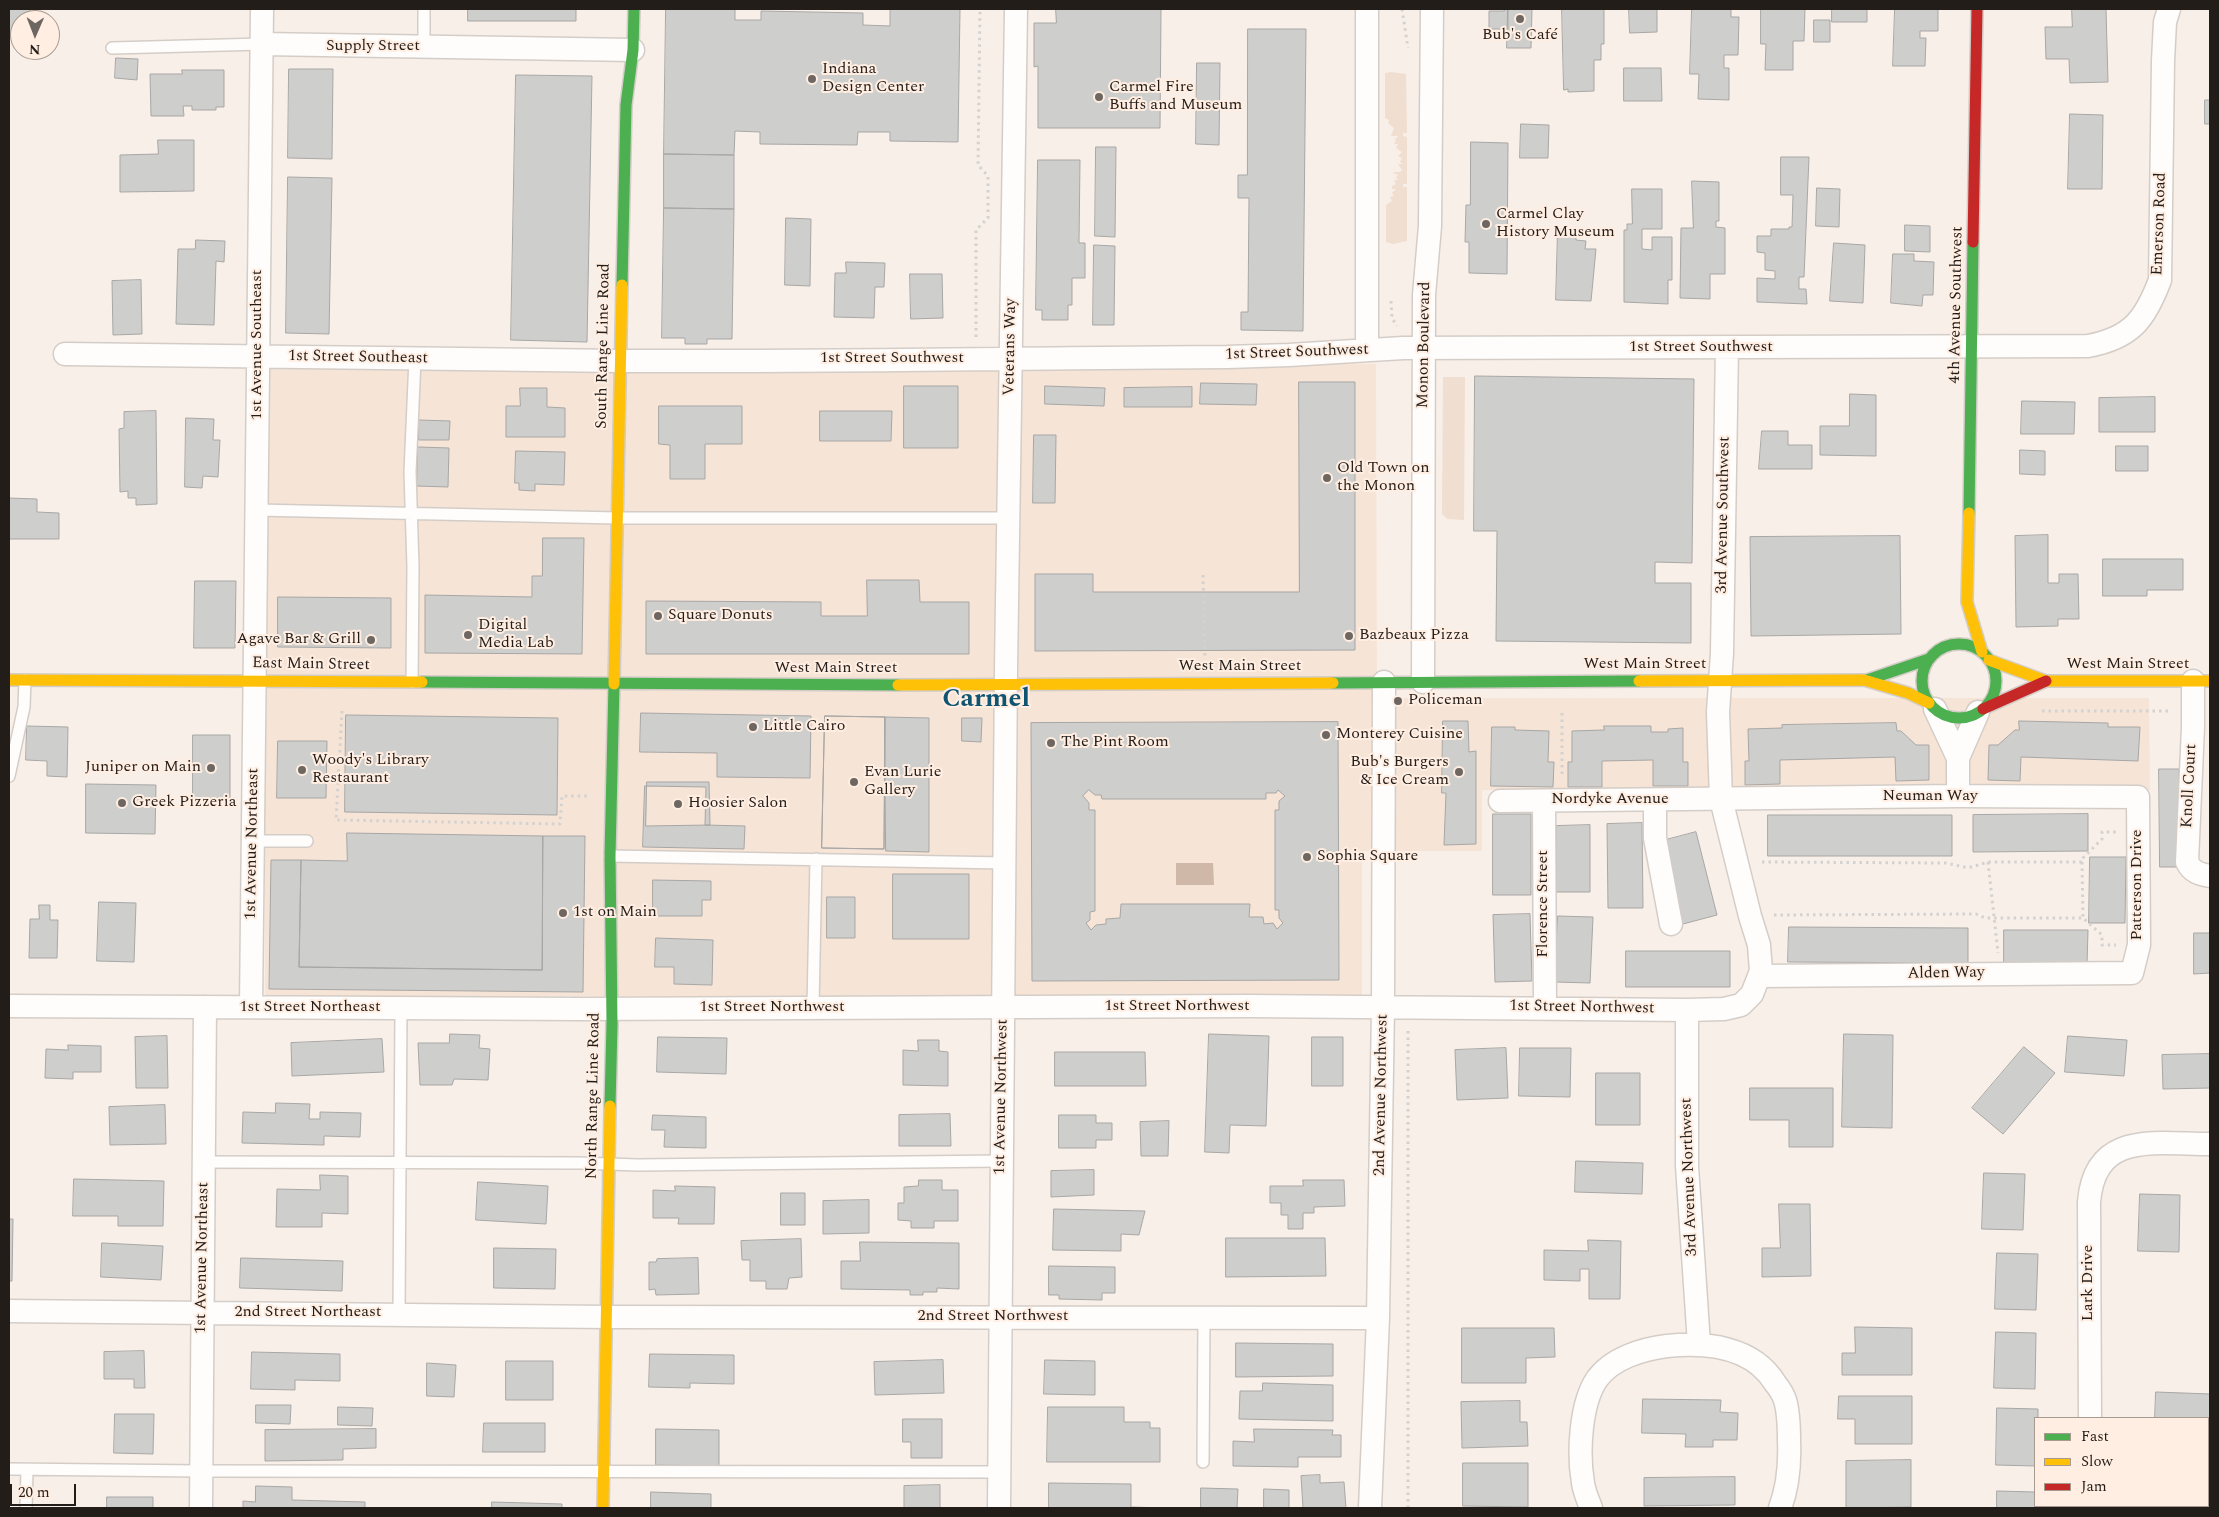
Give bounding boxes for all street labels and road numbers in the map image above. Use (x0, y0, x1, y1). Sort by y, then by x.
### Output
street label: Supply Street (326, 37, 420, 57)
street label: Emerson Road (2149, 172, 2171, 276)
street label: 4th Avenue Southwest (1946, 226, 1968, 384)
street label: South Range Line Road (593, 263, 615, 429)
street label: 1st Avenue Southeast (248, 270, 268, 420)
street label: Monon Boulevard (1414, 281, 1436, 409)
street label: Veterans Way (1001, 298, 1021, 396)
street label: 1st Street Southwest (1629, 338, 1773, 358)
street label: 1st Street Southwest (1225, 341, 1369, 365)
street label: 1st Street Southeast (288, 347, 428, 369)
street label: 1st Street Southwest (820, 349, 964, 369)
street label: 3rd Avenue Southwest (1713, 436, 1735, 594)
street label: East Main Street (252, 654, 370, 676)
street label: West Main Street (1583, 655, 1707, 675)
street label: West Main Street (2066, 655, 2190, 675)
street label: West Main Street (1178, 657, 1302, 677)
street label: West Main Street (774, 659, 898, 679)
street label: Knoll Court (2178, 743, 2202, 829)
street label: 1st Avenue Northeast (242, 768, 264, 920)
street label: Neuman Way (1882, 787, 1978, 807)
street label: Nordyke Avenue (1551, 790, 1669, 810)
street label: Patterson Drive (2128, 829, 2148, 941)
street label: Florence Street (1534, 850, 1554, 958)
street label: Alden Way (1907, 964, 1985, 984)
street label: 1st Street Northwest (1104, 997, 1250, 1017)
street label: 1st Street Northwest (1509, 997, 1655, 1019)
street label: 1st Street Northeast (239, 998, 381, 1018)
street label: 1st Street Northwest (699, 998, 845, 1018)
street label: North Range Line Road (583, 1012, 605, 1180)
street label: 2nd Avenue Northwest (1371, 1014, 1393, 1176)
street label: 1st Avenue Northwest (991, 1019, 1013, 1175)
street label: 3rd Avenue Northwest (1678, 1097, 1702, 1257)
street label: 1st Avenue Northeast (192, 1182, 214, 1334)
street label: Lark Drive (2079, 1245, 2099, 1321)
street label: 2nd Street Northeast (234, 1303, 382, 1323)
street label: 2nd Street Northwest (917, 1307, 1069, 1327)

